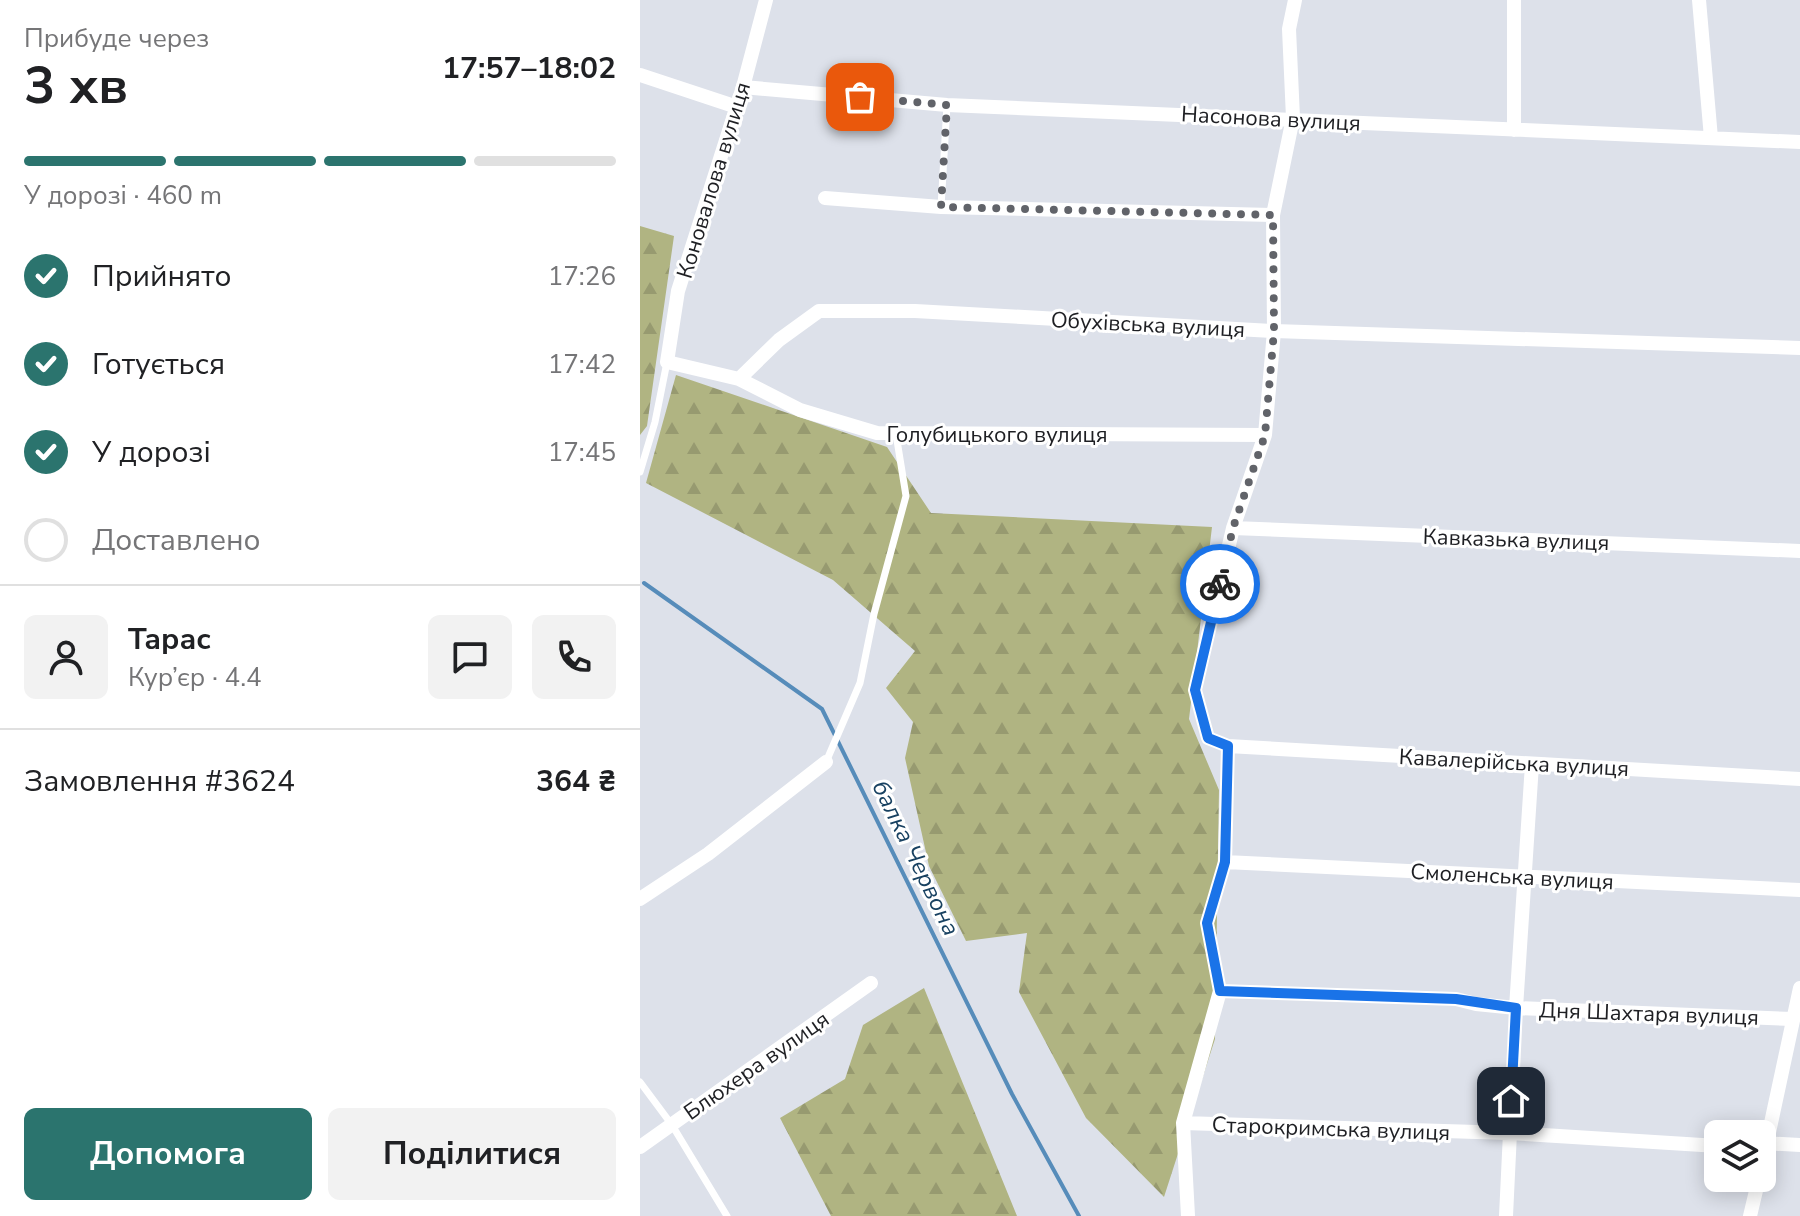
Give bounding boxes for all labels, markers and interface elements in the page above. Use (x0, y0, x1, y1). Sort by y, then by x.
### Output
text: Прибуде через (24, 21, 209, 56)
text: 17:57–18:02 (442, 48, 616, 89)
text: 3 хв (24, 50, 128, 121)
pin (826, 63, 894, 131)
icon: bag (838, 75, 882, 119)
street label: Коновалова вулиця (670, 79, 758, 282)
street label: Насонова вулиця (1180, 99, 1361, 139)
text: У дорозі · 460 m (24, 178, 222, 213)
icon: check (24, 254, 68, 298)
text: Прийнято (92, 256, 232, 297)
text: 17:26 (548, 259, 616, 294)
street label: Обухівська вулиця (1050, 305, 1246, 345)
icon: check (24, 342, 68, 386)
text: Готується (92, 344, 225, 385)
text: 17:42 (548, 347, 616, 382)
street label: Голубицького вулиця (886, 420, 1108, 450)
icon: check (24, 430, 68, 474)
text: У дорозі (92, 432, 211, 473)
text: 17:45 (548, 435, 616, 470)
text: Доставлено (92, 520, 260, 561)
street label: Кавказька вулиця (1422, 522, 1610, 558)
courier (1180, 544, 1260, 624)
icon: bike (1198, 562, 1242, 606)
button: person (24, 615, 108, 699)
button: chat (428, 615, 512, 699)
button: phone (532, 615, 616, 699)
text: Тарас (128, 619, 211, 660)
text: Кур’єр · 4.4 (128, 660, 262, 695)
street label: Кавалерійська вулиця (1398, 742, 1630, 784)
text: Замовлення #3624 (24, 761, 295, 802)
text: 364 ₴ (536, 761, 616, 802)
water label: балка Червона (865, 775, 967, 941)
street label: Смоленська вулиця (1409, 857, 1614, 897)
street label: Дня Шахтаря вулиця (1539, 995, 1759, 1033)
street label: Блюхера вулиця (678, 1004, 835, 1127)
pin (1477, 1067, 1545, 1135)
icon: home (1489, 1079, 1533, 1123)
button: Допомога (24, 1108, 312, 1200)
button: Поділитися (328, 1108, 616, 1200)
street label: Старокримська вулиця (1211, 1110, 1451, 1148)
map controls (1704, 1120, 1776, 1192)
button: layers (1704, 1120, 1776, 1192)

